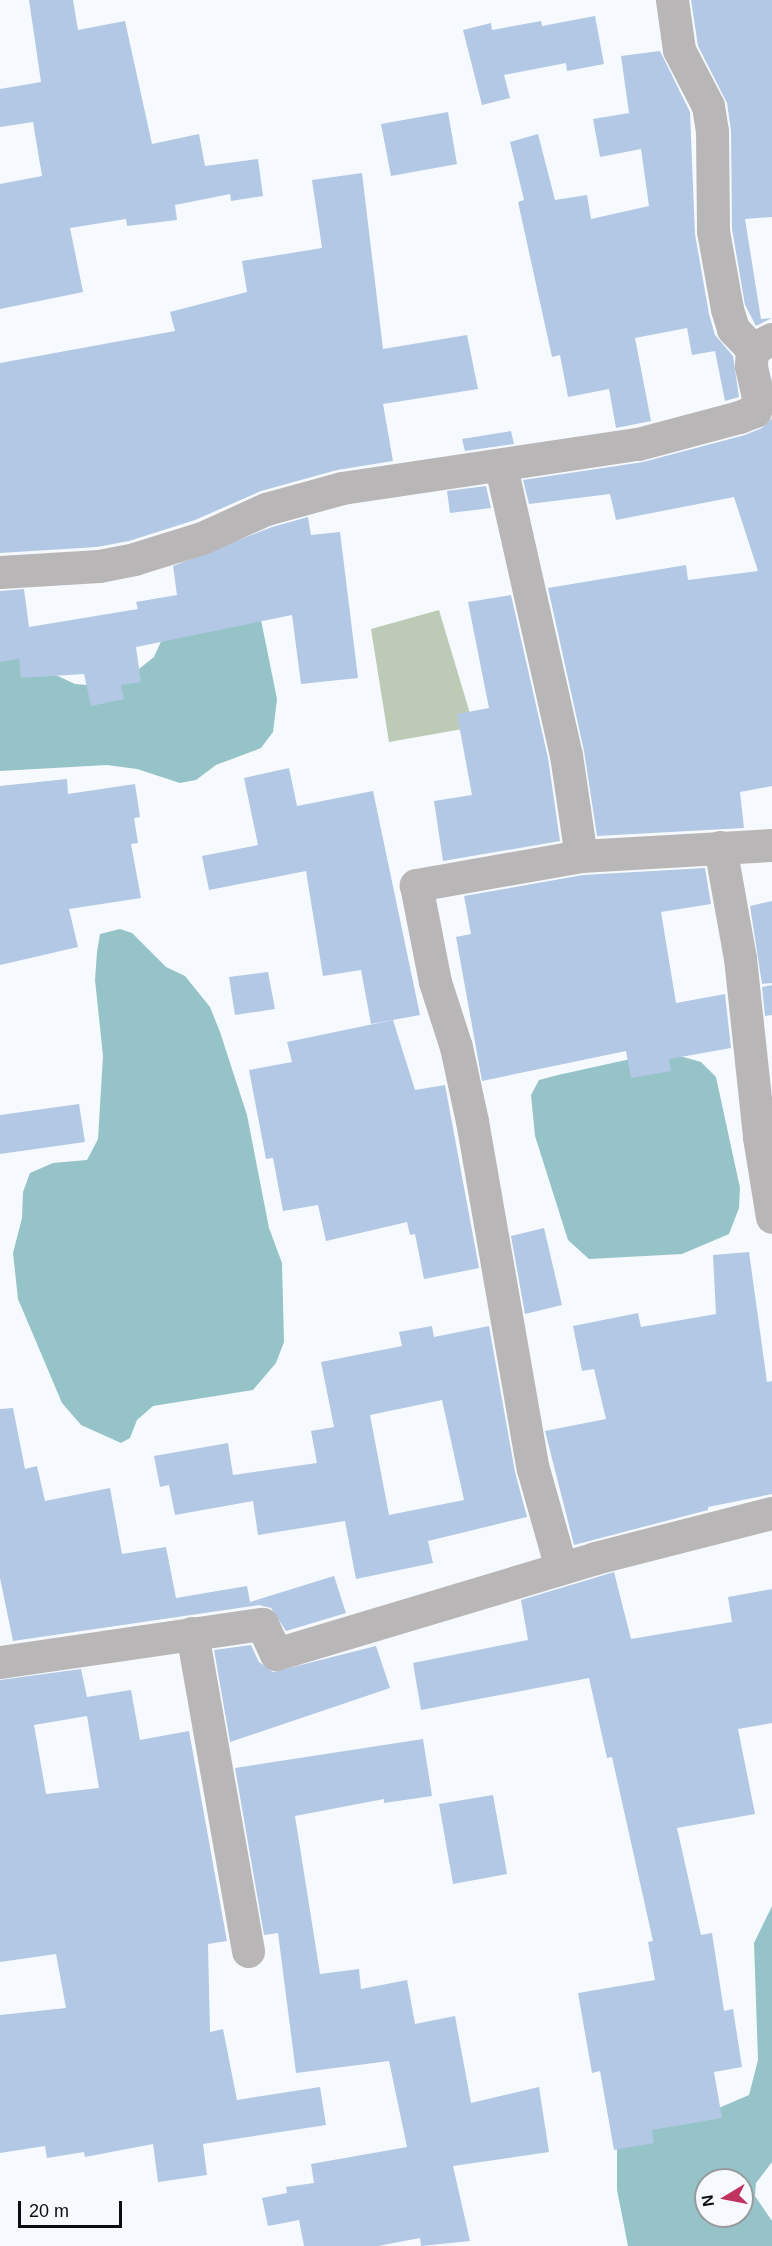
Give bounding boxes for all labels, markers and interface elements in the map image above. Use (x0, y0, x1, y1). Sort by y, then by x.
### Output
north arrow (694, 2168, 754, 2228)
scale bar (21, 2189, 124, 2227)
text: N (698, 2194, 717, 2208)
text: 20 m (29, 2201, 69, 2221)

